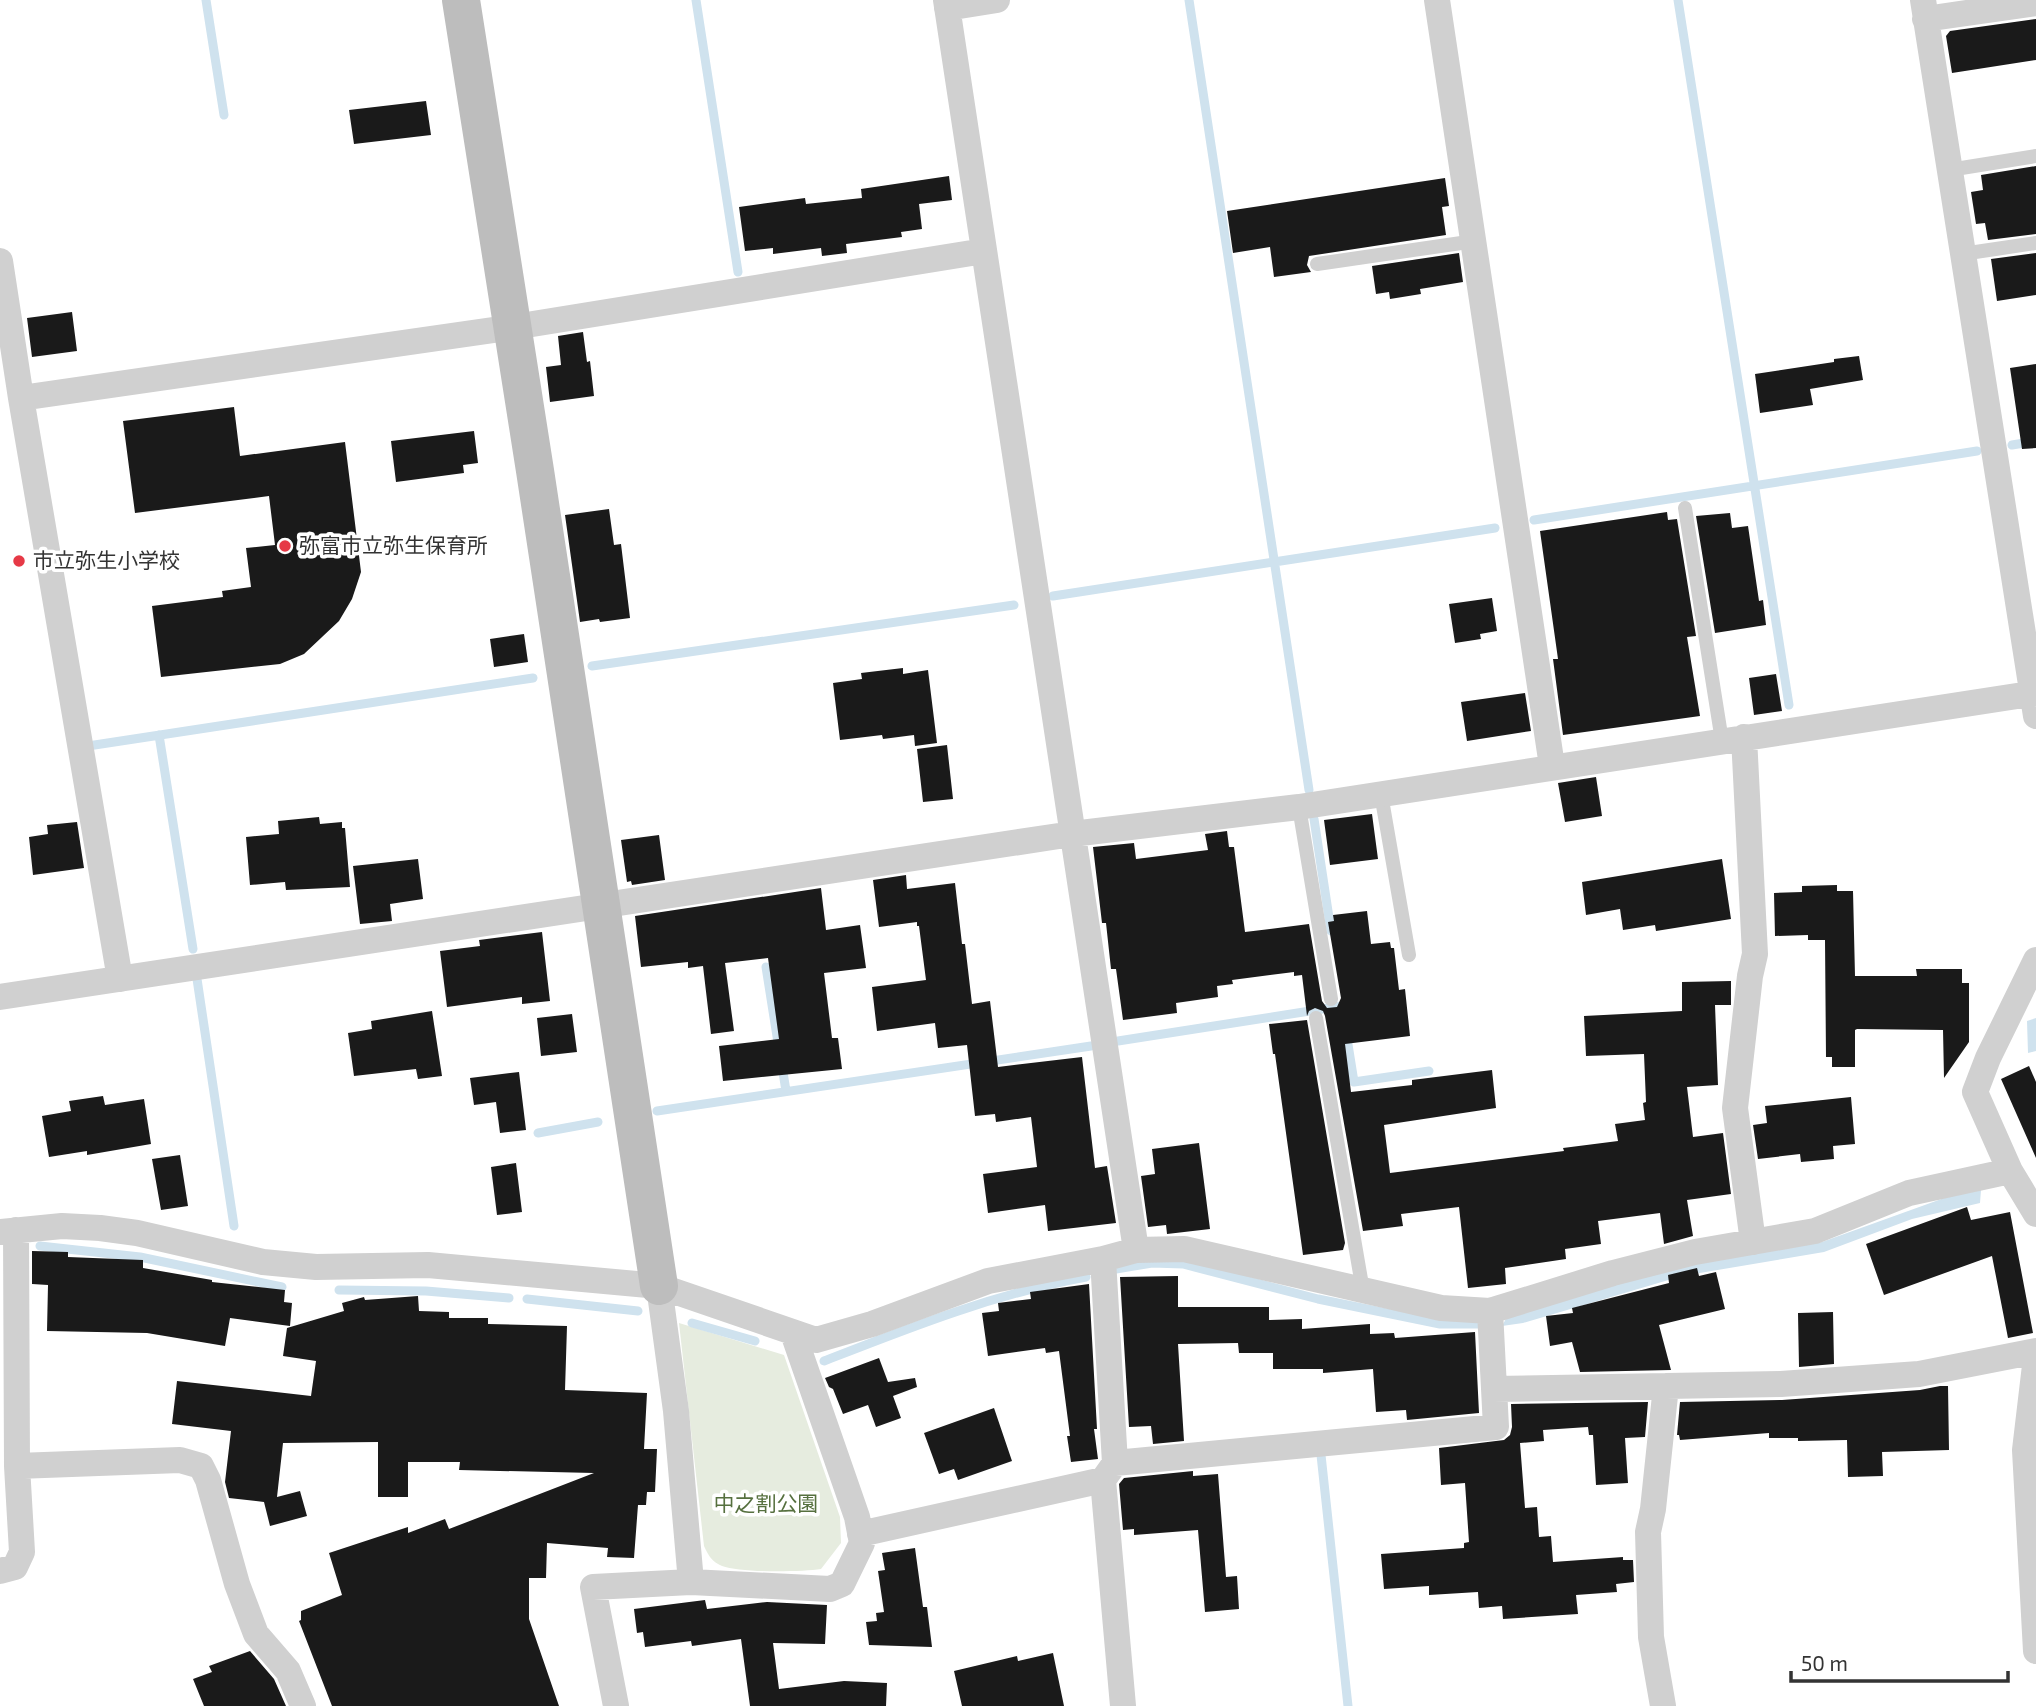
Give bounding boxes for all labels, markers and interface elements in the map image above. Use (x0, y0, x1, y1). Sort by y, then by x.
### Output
place label: 弥富市立弥生保育所 (299, 532, 488, 557)
marker: 弥富市立弥生保育所 (277, 538, 293, 554)
place label: 市立弥生小学校 (33, 547, 180, 572)
marker: 市立弥生小学校 (11, 553, 27, 569)
park label: 中之割公園 (714, 1490, 819, 1515)
scale bar (1791, 1640, 2008, 1684)
text: 50 m (1801, 1650, 1848, 1675)

